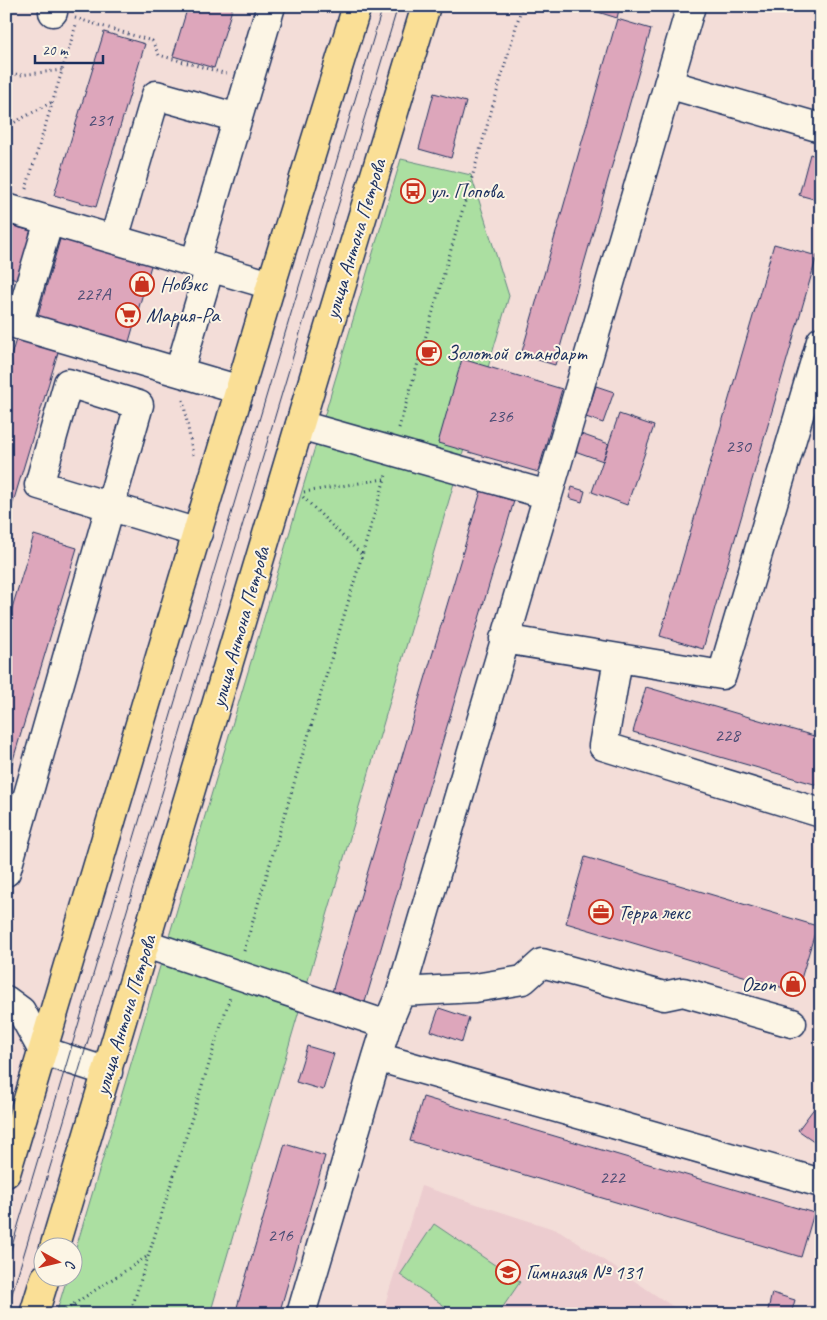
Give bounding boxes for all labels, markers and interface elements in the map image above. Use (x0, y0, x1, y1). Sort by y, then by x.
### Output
scale bar (35, 32, 102, 64)
text: 20 m (42, 41, 69, 60)
house number: 231 (87, 108, 114, 132)
street label: улица Антона Петрова (318, 154, 392, 324)
bus stop icon: ул. Попова (400, 178, 426, 204)
place label: ул. Попова (428, 178, 506, 204)
shop icon: Новэкс (129, 271, 155, 297)
place label: Новэкс (160, 271, 209, 297)
house number: 227А (75, 282, 112, 306)
supermarket icon: Мария-Ра (115, 302, 141, 328)
place label: Мария-Ра (146, 302, 221, 328)
cafe icon: Золотой стандарт (416, 340, 442, 366)
place label: Золотой стандарт (446, 340, 588, 366)
house number: 236 (487, 404, 514, 428)
house number: 230 (725, 434, 752, 458)
street label: улица Антона Петрова (204, 542, 276, 712)
house number: 228 (714, 723, 742, 747)
office icon: Терра лекс (588, 899, 614, 925)
place label: Терра лекс (618, 899, 692, 925)
street label: улица Антона Петрова (88, 930, 162, 1100)
place label: Ozon (741, 971, 777, 997)
shop icon: Ozon (780, 971, 806, 997)
house number: 222 (599, 1165, 626, 1189)
house number: 216 (267, 1223, 294, 1247)
north arrow (32, 1238, 82, 1288)
text: С (61, 1259, 79, 1270)
school or university icon: Гимназия № 131 (495, 1259, 521, 1285)
place label: Гимназия № 131 (526, 1259, 644, 1285)

